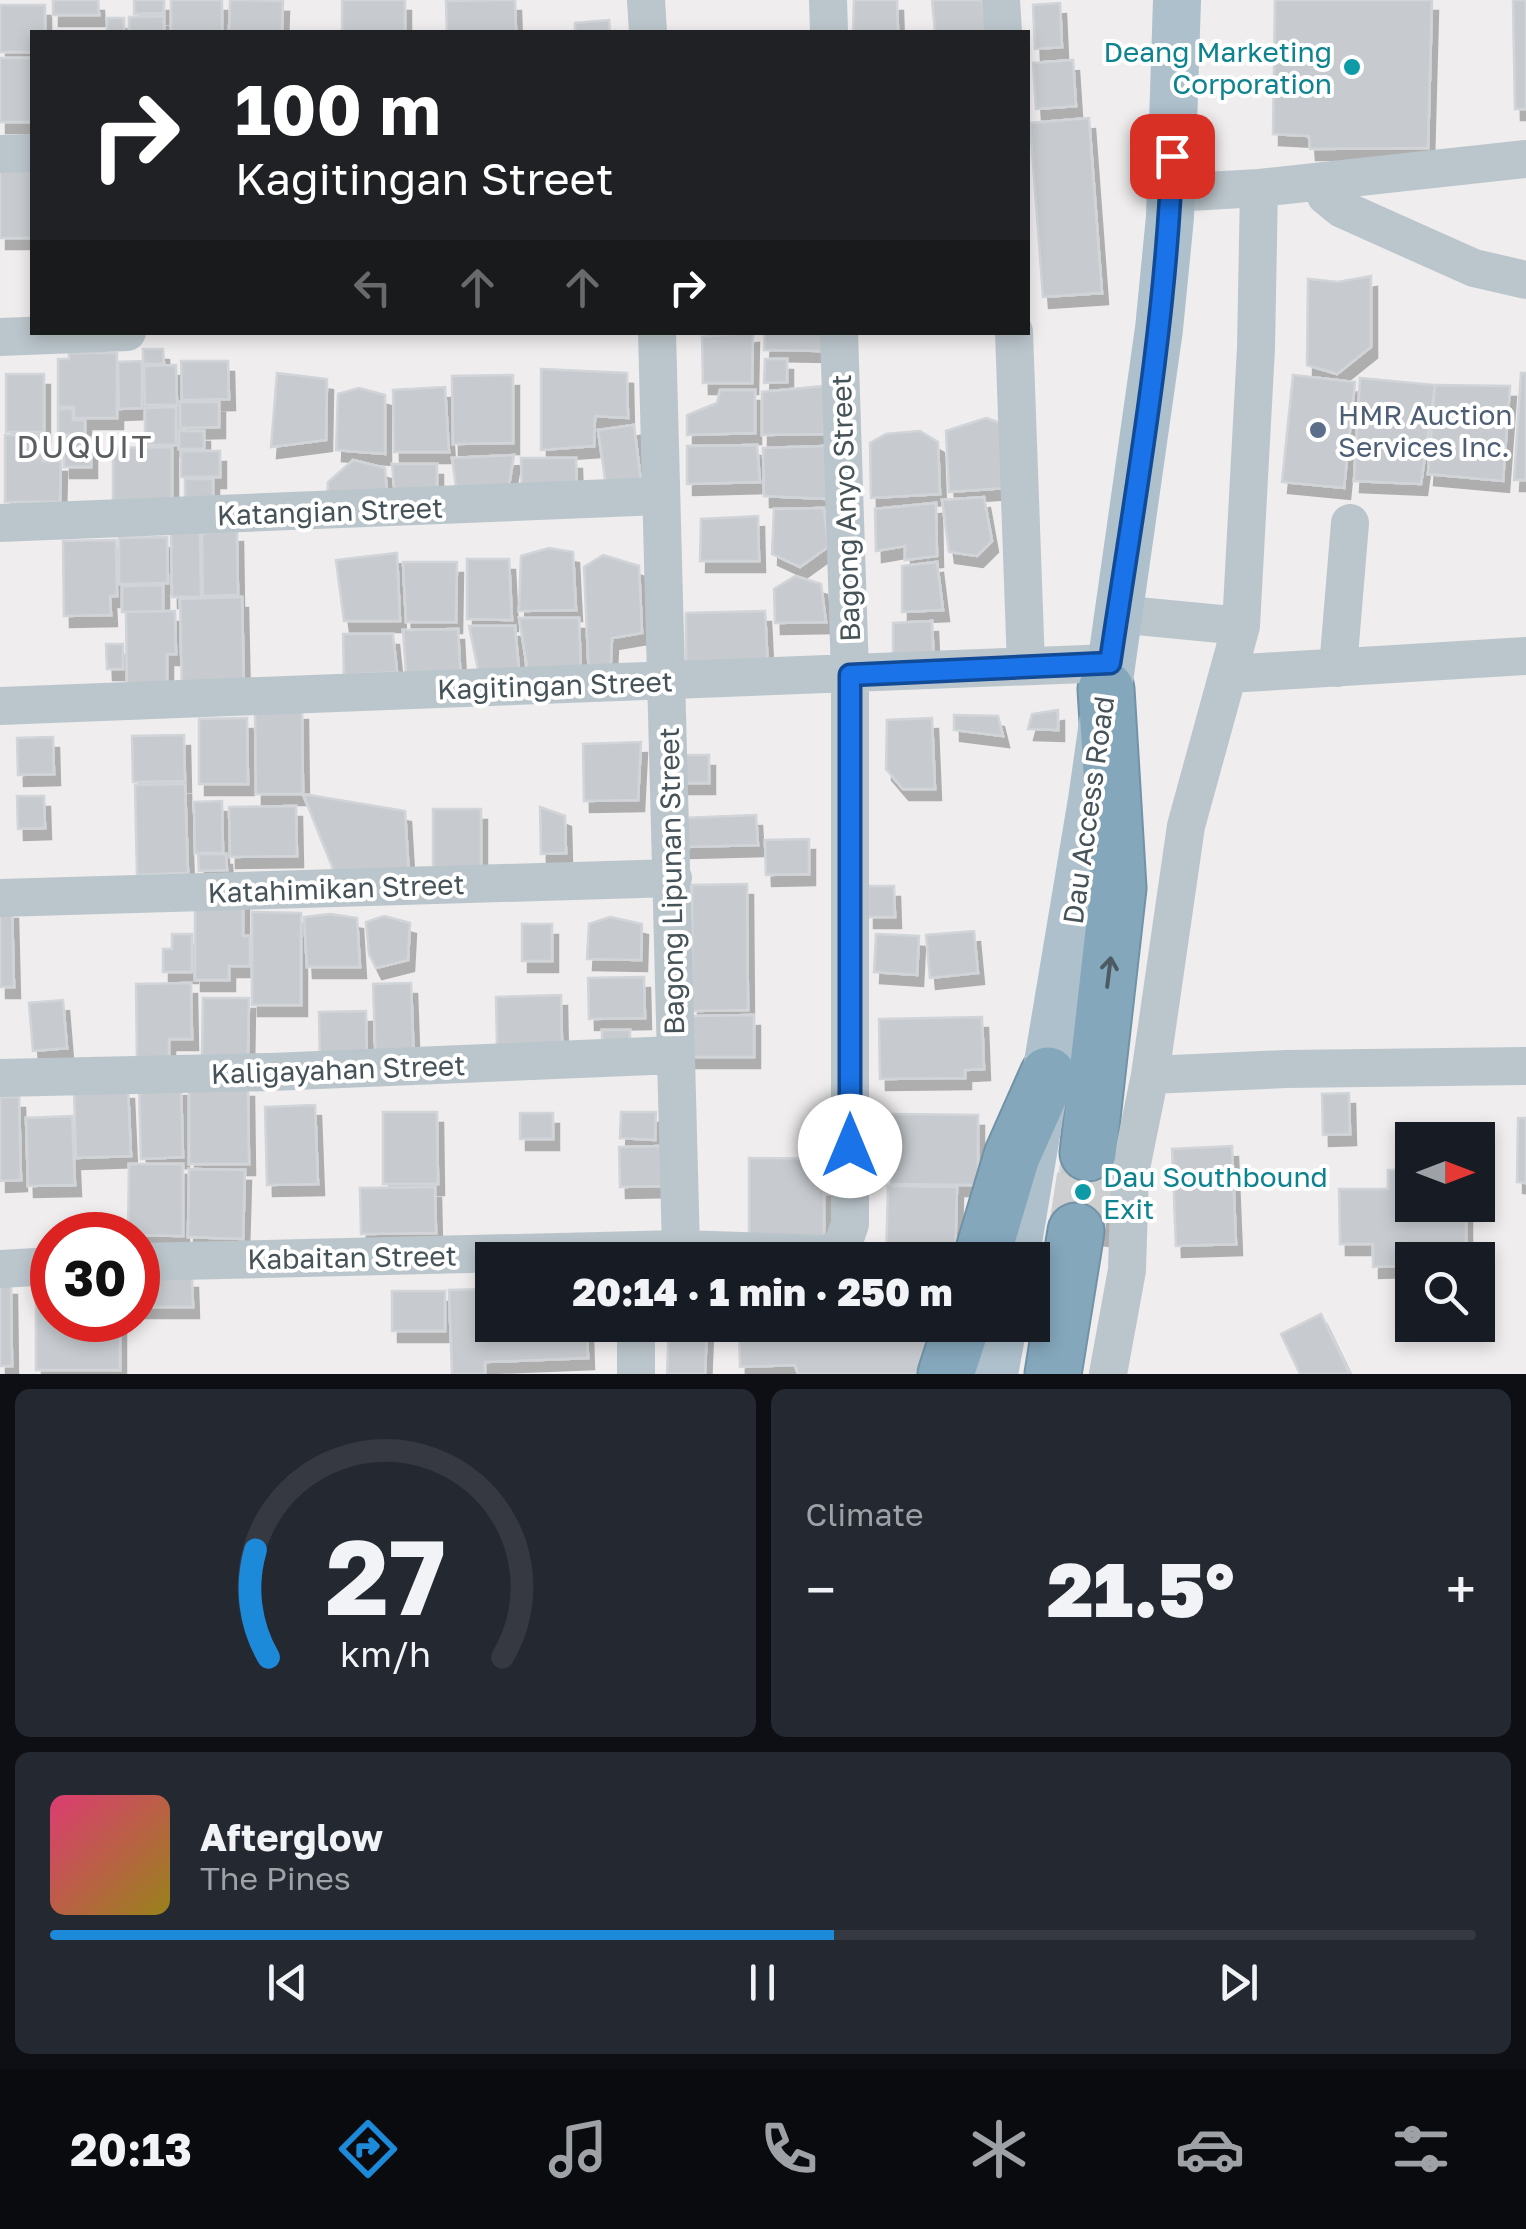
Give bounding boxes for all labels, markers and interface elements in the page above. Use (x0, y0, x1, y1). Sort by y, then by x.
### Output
place label: Deang Marketing Corporation (1103, 35, 1332, 100)
marker: Deang Marketing Corporation (1341, 56, 1363, 78)
text: 100 m (235, 66, 441, 150)
icon: right (70, 70, 200, 200)
pin (1130, 114, 1215, 199)
icon: arrive (1145, 129, 1200, 184)
text: Kagitingan Street (235, 151, 614, 205)
icon: left (345, 260, 400, 315)
icon: ahead (450, 260, 505, 315)
icon: ahead (555, 260, 610, 315)
icon: right (660, 260, 715, 315)
street label: Bagong Anyo Street (824, 374, 866, 642)
place label: HMR Auction Services Inc. (1338, 398, 1513, 463)
marker: HMR Auction Services Inc. (1307, 419, 1329, 441)
district label: DUQUIT (16, 427, 154, 465)
street label: Katangian Street (216, 491, 444, 531)
street label: Kagitingan Street (437, 664, 673, 706)
street label: Dau Access Road (1056, 694, 1120, 926)
street label: Bagong Lipunan Street (652, 727, 690, 1035)
street label: Katahimikan Street (207, 867, 465, 909)
one-way arrow (1100, 956, 1119, 989)
street label: Kaligayahan Street (210, 1048, 466, 1090)
position arrow (798, 1094, 902, 1198)
north arrow (1395, 1122, 1495, 1222)
map controls (1395, 1122, 1495, 1342)
place label: Dau Southbound Exit (1103, 1160, 1328, 1225)
marker: Dau Southbound Exit (1072, 1181, 1094, 1203)
speed limit sign: 30 (30, 1212, 160, 1342)
street label: Kabaitan Street (247, 1239, 457, 1275)
button: search (1395, 1242, 1495, 1342)
text: 20:14 · 1 min · 250 m (572, 1269, 953, 1314)
text: Climate (806, 1495, 924, 1533)
text: 27 (325, 1513, 445, 1638)
text: 21.5° (1047, 1543, 1234, 1634)
text: − (806, 1556, 836, 1622)
text: + (1446, 1556, 1476, 1622)
text: km/h (340, 1632, 431, 1675)
text: Afterglow (200, 1814, 383, 1859)
text: The Pines (200, 1859, 351, 1897)
icon: previous (260, 1955, 315, 2010)
icon: pause (735, 1955, 790, 2010)
icon: next (1211, 1955, 1266, 2010)
icon: directions (333, 2114, 403, 2184)
icon: music (543, 2114, 613, 2184)
icon: phone (754, 2114, 824, 2184)
icon: climate (964, 2114, 1034, 2184)
icon: car (1175, 2114, 1245, 2184)
icon: filters (1386, 2114, 1456, 2184)
text: 20:13 (70, 2122, 192, 2176)

